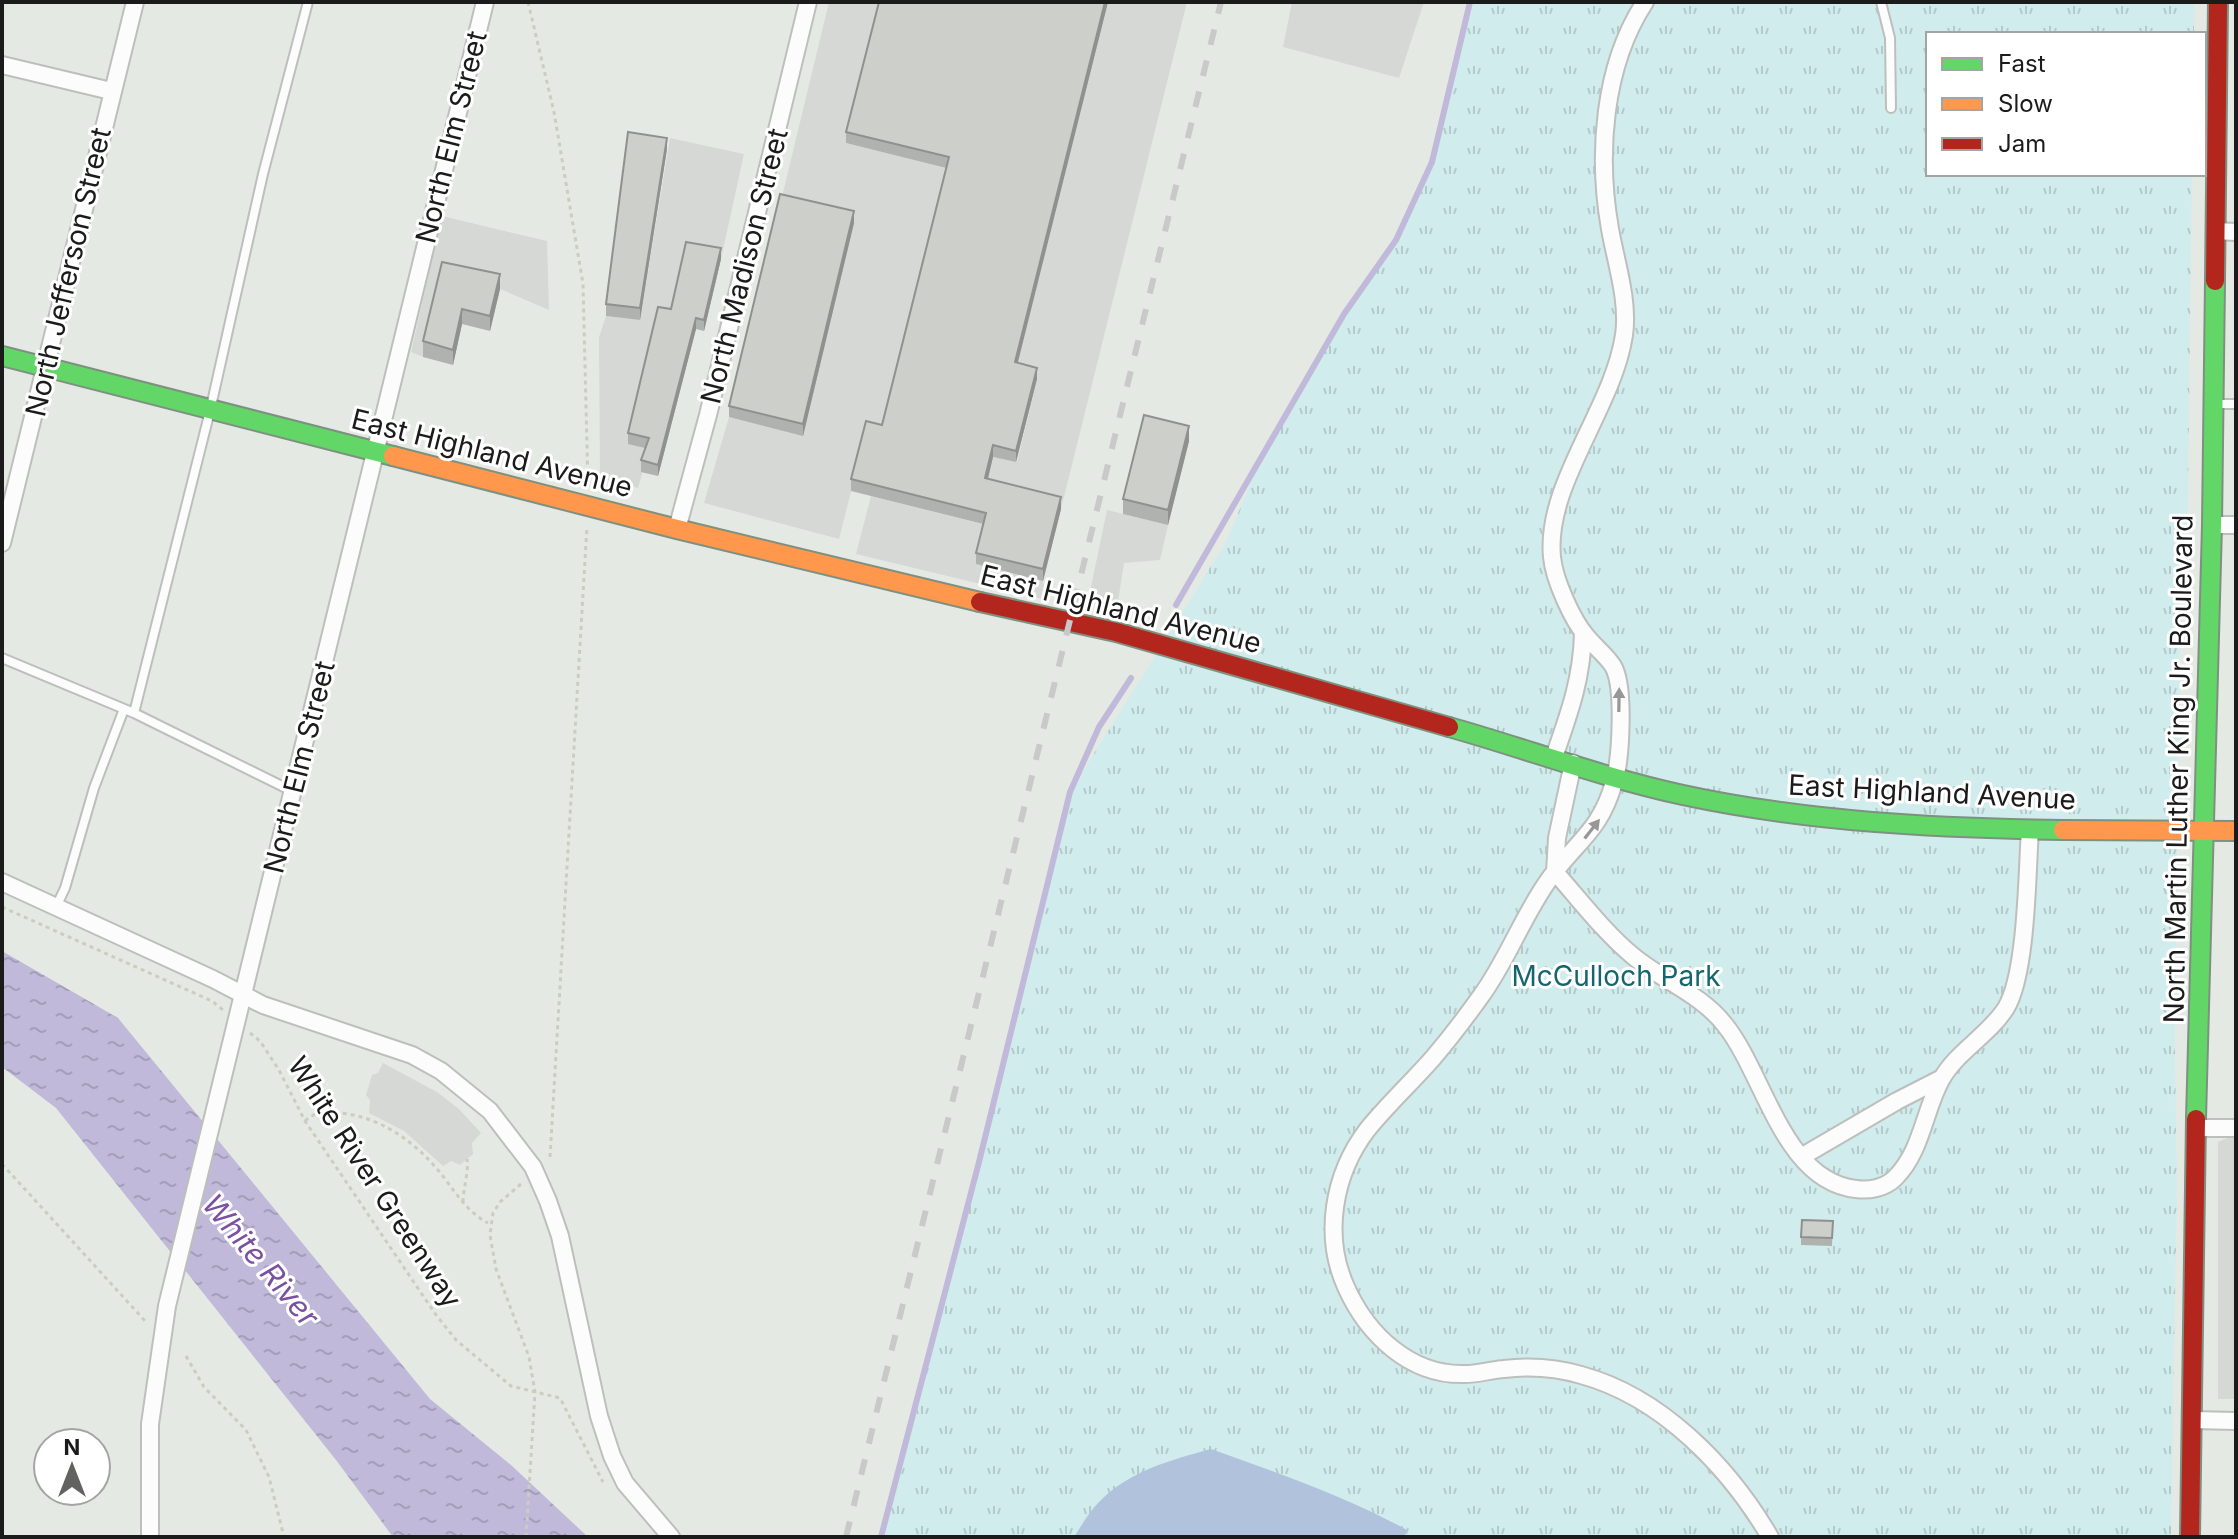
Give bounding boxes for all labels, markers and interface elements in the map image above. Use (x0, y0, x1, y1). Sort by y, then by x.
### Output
street label: North Elm Street (408, 27, 494, 247)
legend (1926, 32, 2206, 176)
text: Fast (1998, 49, 2046, 78)
text: Slow (1998, 89, 2053, 118)
street label: North Jefferson Street (18, 124, 118, 420)
street label: North Madison Street (693, 125, 795, 407)
text: Jam (1998, 129, 2046, 158)
street label: East Highland Avenue (348, 402, 636, 504)
street label: North Martin Luther King Jr. Boulevard (2157, 514, 2199, 1024)
street label: East Highland Avenue (977, 558, 1265, 660)
street label: North Elm Street (256, 657, 342, 877)
one-way arrow (1613, 687, 1625, 712)
street label: East Highland Avenue (1787, 767, 2077, 817)
one-way arrow (1584, 819, 1600, 839)
park label: McCulloch Park (1511, 959, 1721, 993)
street label: White River Greenway (281, 1050, 469, 1314)
water label: White River (195, 1187, 327, 1334)
north arrow (32, 1427, 112, 1507)
text: N (64, 1434, 80, 1460)

